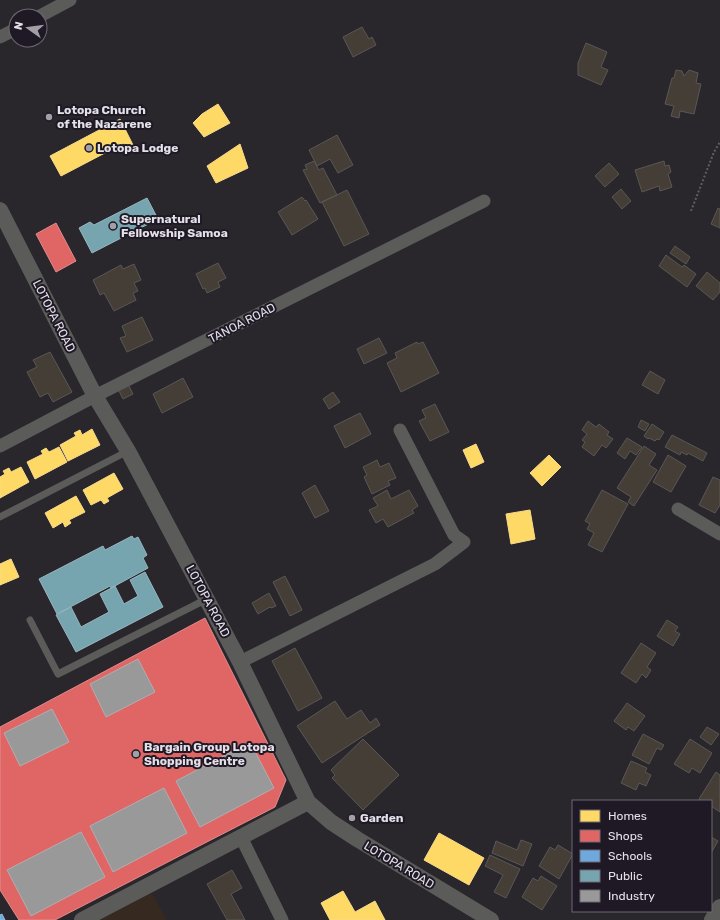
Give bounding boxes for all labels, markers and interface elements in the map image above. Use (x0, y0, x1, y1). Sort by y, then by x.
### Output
north arrow (8, 8, 48, 48)
text: N (12, 20, 26, 31)
place label: Lotopa Church of the Nazarene (57, 103, 152, 131)
marker: Lotopa Church of the Nazarene (44, 112, 54, 122)
place label: Lotopa Lodge (97, 141, 178, 155)
marker: Lotopa Lodge (84, 143, 94, 153)
place label: Supernatural Fellowship Samoa (121, 212, 228, 240)
marker: Supernatural Fellowship Samoa (108, 221, 118, 231)
street label: LOTOPA ROAD (30, 277, 78, 355)
street label: TANOA ROAD (206, 300, 278, 346)
street label: LOTOPA ROAD (183, 563, 233, 639)
place label: Bargain Group Lotopa Shopping Centre (144, 740, 275, 768)
marker: Bargain Group Lotopa Shopping Centre (131, 749, 141, 759)
legend (572, 800, 712, 912)
text: Homes (608, 809, 647, 823)
place label: Garden (360, 811, 404, 825)
marker: Garden (347, 813, 357, 823)
text: Shops (608, 829, 643, 843)
street label: LOTOPA ROAD (361, 839, 437, 891)
text: Schools (608, 849, 652, 863)
text: Public (608, 869, 643, 883)
text: Industry (608, 889, 655, 903)

